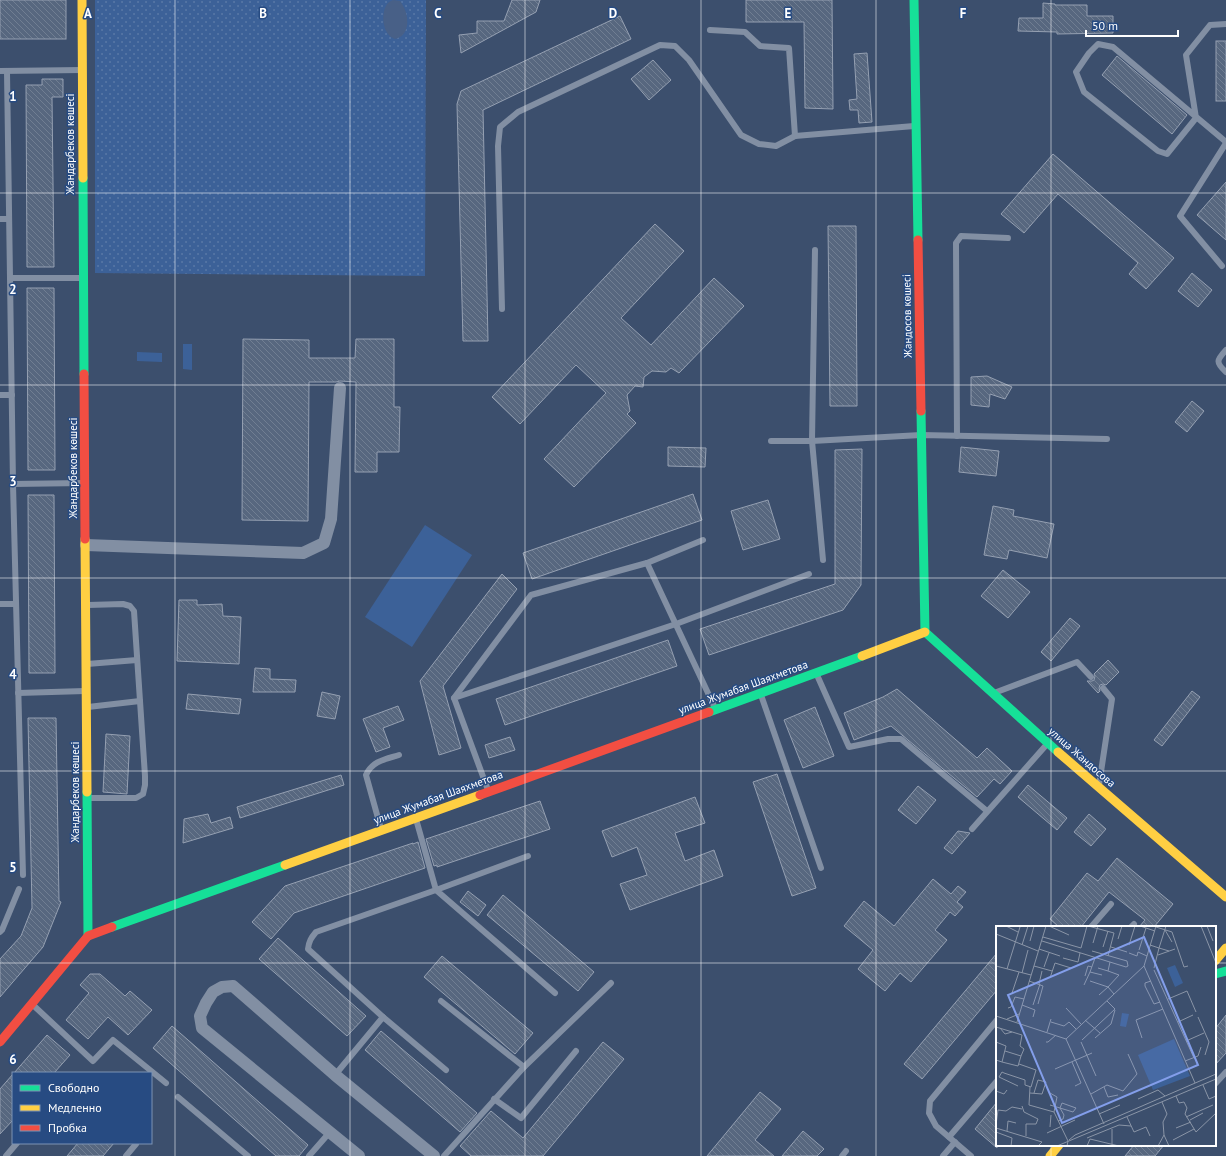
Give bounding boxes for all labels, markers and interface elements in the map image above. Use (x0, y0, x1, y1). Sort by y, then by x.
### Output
text: A (84, 5, 92, 22)
text: B (259, 5, 267, 22)
text: C (434, 5, 442, 22)
text: D (609, 5, 617, 22)
text: E (785, 5, 792, 22)
text: F (960, 5, 967, 22)
scale bar (1086, 12, 1178, 38)
text: 50 m (1092, 18, 1118, 33)
text: 1 (9, 88, 17, 105)
street label: Жандарбеков көшесі (63, 93, 77, 196)
street label: Жандосов көшесі (899, 274, 915, 359)
text: 2 (9, 281, 17, 298)
street label: Жандарбеков көшесі (66, 417, 80, 520)
text: 3 (9, 473, 17, 490)
street label: улица Жумабая Шаяхметова (676, 657, 810, 717)
text: 4 (9, 666, 17, 683)
street label: улица Жандосова (1045, 724, 1119, 790)
street label: Жандарбеков көшесі (68, 741, 82, 844)
street label: улица Жумабая Шаяхметова (371, 767, 505, 827)
text: 5 (9, 859, 17, 876)
inset map (996, 926, 1216, 1146)
text: 6 (9, 1051, 17, 1068)
legend (12, 1072, 152, 1144)
text: Свободно (48, 1080, 99, 1095)
text: Медленно (48, 1100, 102, 1115)
text: Пробка (48, 1120, 87, 1135)

